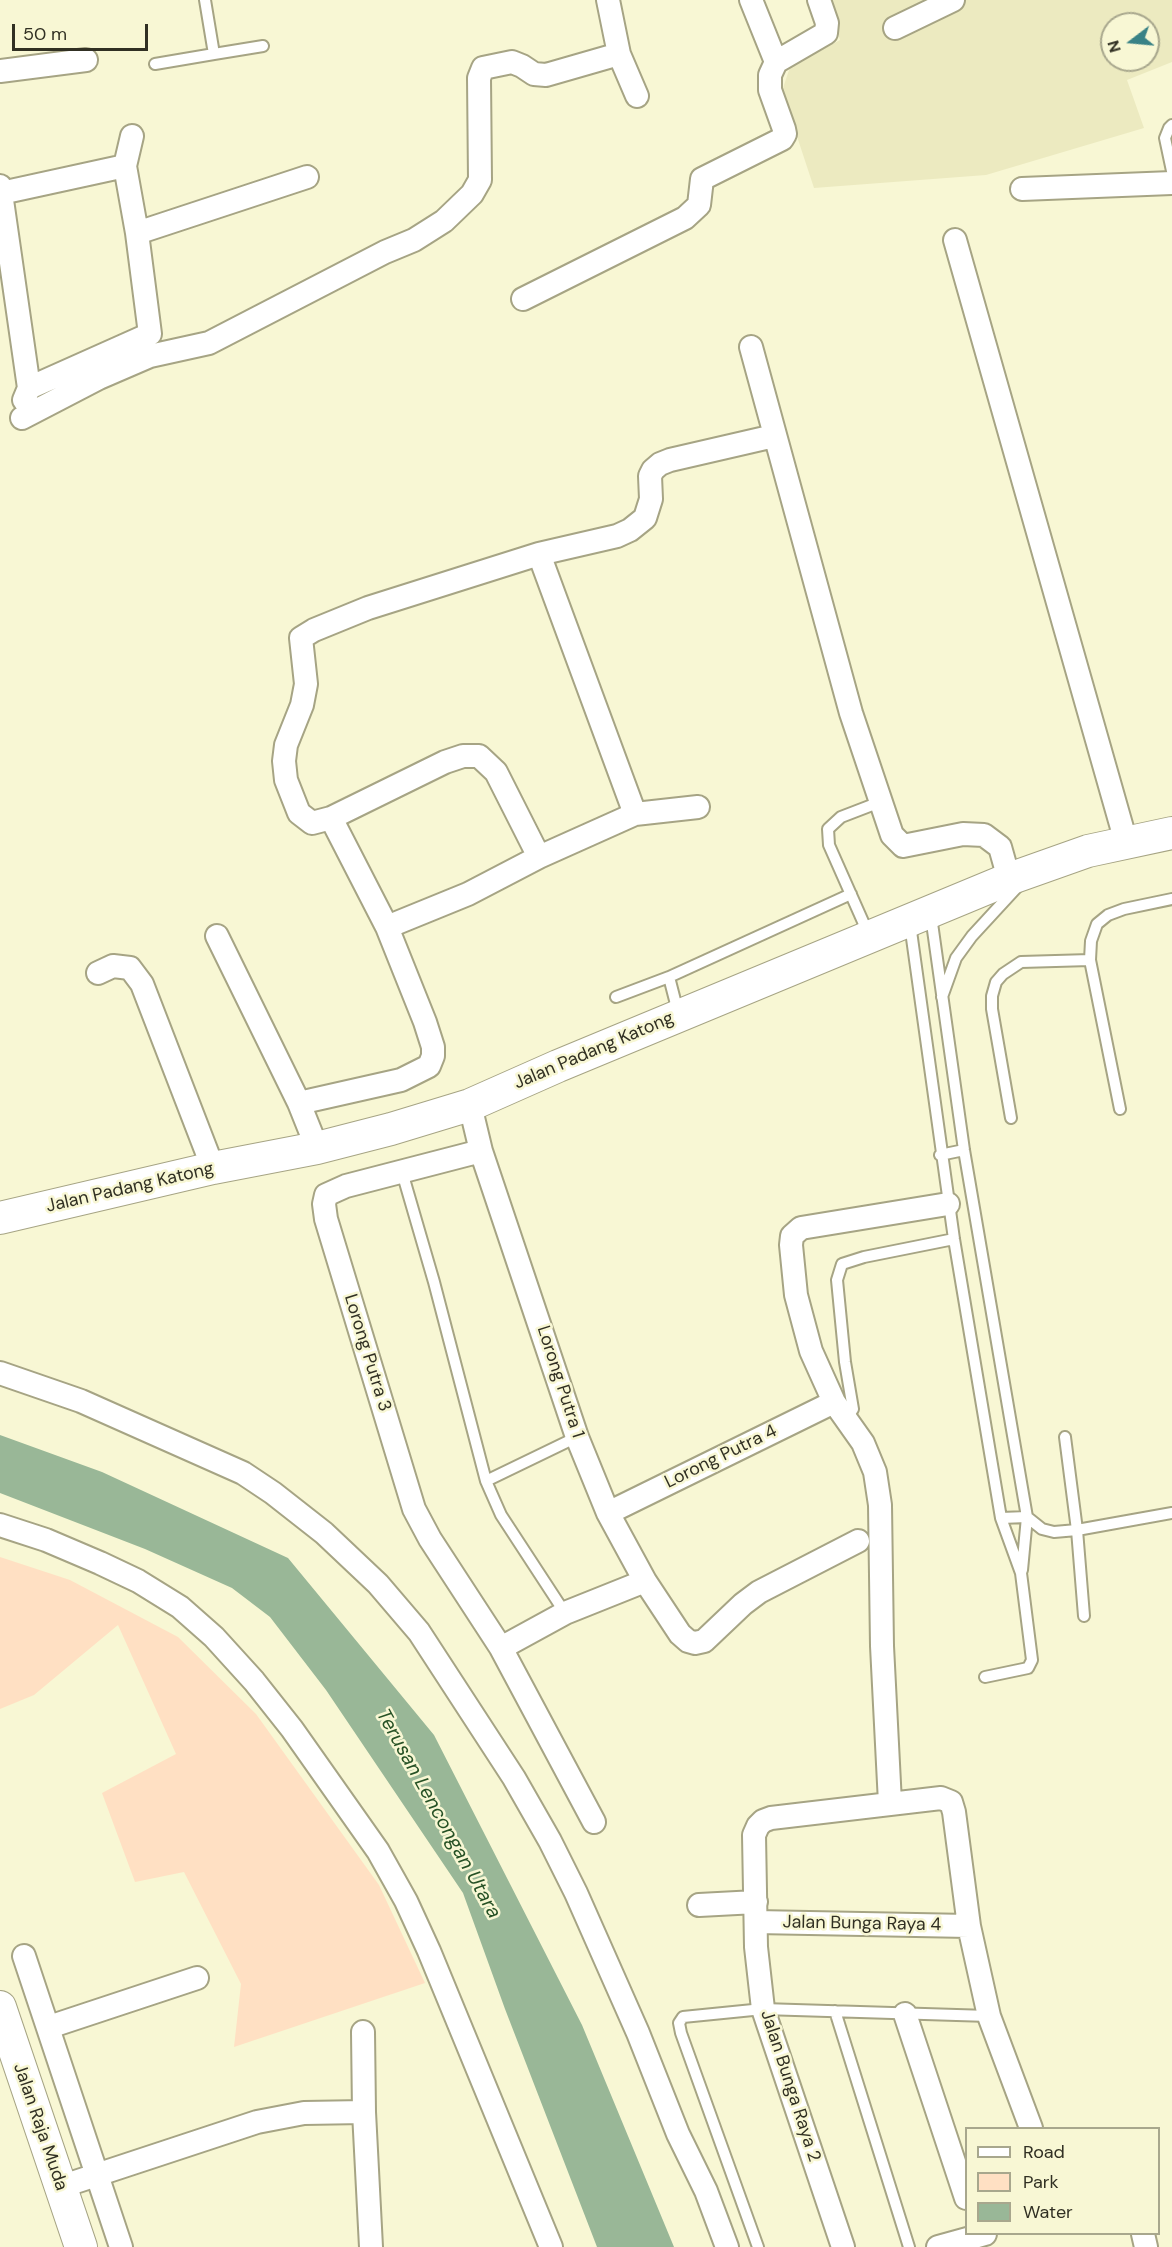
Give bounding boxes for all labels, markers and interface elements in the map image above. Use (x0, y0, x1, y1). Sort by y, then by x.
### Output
scale bar (15, 12, 152, 50)
north arrow (1100, 12, 1160, 72)
text: 50 m (23, 22, 67, 46)
text: N (1102, 38, 1126, 55)
street label: Jalan Padang Katong (511, 1008, 677, 1094)
street label: Jalan Padang Katong (44, 1158, 216, 1218)
street label: Lorong Putra 3 (339, 1292, 395, 1414)
street label: Lorong Putra 1 (532, 1323, 588, 1441)
street label: Lorong Putra 4 (661, 1421, 781, 1493)
water label: Terusan Lencongan Utara (370, 1705, 506, 1923)
street label: Jalan Bunga Raya 4 (782, 1912, 942, 1936)
street label: Jalan Bunga Raya 2 (755, 2007, 825, 2165)
street label: Jalan Raja Muda (8, 2060, 72, 2194)
legend (965, 2127, 1160, 2235)
text: Road (1023, 2140, 1065, 2164)
text: Park (1023, 2170, 1059, 2194)
text: Water (1023, 2200, 1073, 2224)

